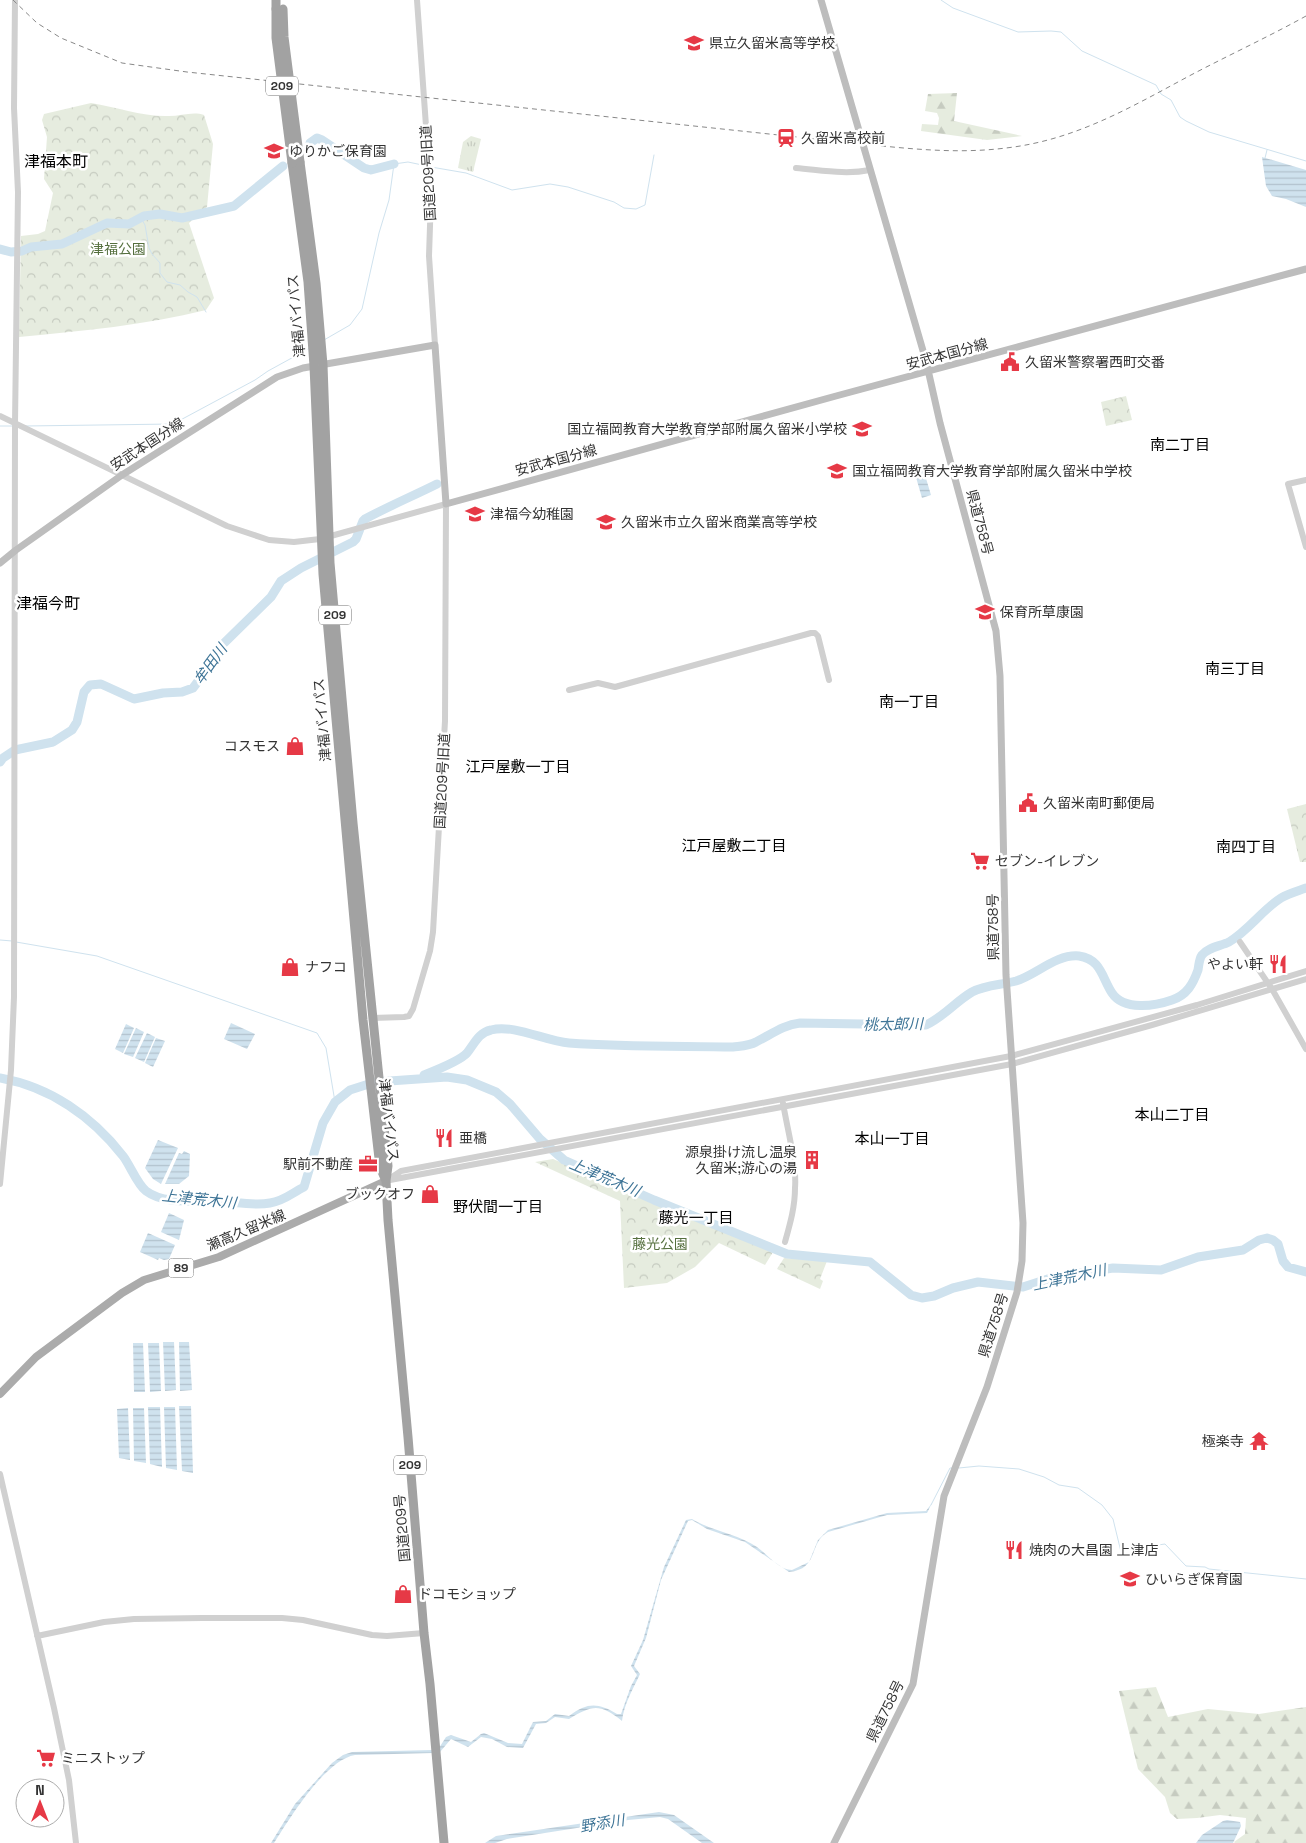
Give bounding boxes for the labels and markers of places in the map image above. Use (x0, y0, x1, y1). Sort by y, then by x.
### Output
school or university icon: 県立久留米高等学校 (683, 32, 705, 54)
place label: 県立久留米高等学校 (709, 34, 835, 52)
station icon: 久留米高校前 (775, 127, 797, 149)
place label: 久留米高校前 (801, 129, 885, 147)
school or university icon: ゆりかご保育園 (263, 140, 285, 162)
place label: ゆりかご保育園 (289, 142, 387, 160)
public building icon: 久留米警察署西町交番 (999, 351, 1021, 373)
place label: 久留米警察署西町交番 (1025, 353, 1165, 371)
school or university icon: 国立福岡教育大学教育学部附属久留米小学校 (851, 418, 873, 440)
place label: 国立福岡教育大学教育学部附属久留米小学校 (567, 420, 847, 438)
school or university icon: 国立福岡教育大学教育学部附属久留米中学校 (826, 460, 848, 482)
place label: 国立福岡教育大学教育学部附属久留米中学校 (852, 462, 1132, 480)
school or university icon: 津福今幼稚園 (464, 503, 486, 525)
place label: 津福今幼稚園 (490, 505, 574, 523)
school or university icon: 久留米市立久留米商業高等学校 (595, 511, 617, 533)
place label: 久留米市立久留米商業高等学校 (621, 513, 817, 531)
school or university icon: 保育所草康園 (974, 601, 996, 623)
place label: 保育所草康園 (1000, 603, 1084, 621)
shop icon: コスモス (284, 735, 306, 757)
place label: コスモス (224, 737, 280, 755)
public building icon: 久留米南町郵便局 (1017, 792, 1039, 814)
place label: 久留米南町郵便局 (1043, 794, 1155, 812)
supermarket icon: セブン-イレブン (969, 850, 991, 872)
place label: セブン-イレブン (995, 852, 1099, 870)
restaurant icon: やよい軒 (1267, 953, 1289, 975)
place label: やよい軒 (1207, 955, 1263, 973)
shop icon: ナフコ (279, 956, 301, 978)
place label: ナフコ (305, 958, 347, 976)
restaurant icon: 亜橋 (433, 1127, 455, 1149)
place label: 亜橋 (459, 1129, 487, 1147)
place label: 源泉掛け流し温泉 久留米;游心の湯 (685, 1143, 797, 1177)
building icon: 源泉掛け流し温泉 久留米;游心の湯 (801, 1149, 823, 1171)
office icon: 駅前不動産 (357, 1153, 379, 1175)
place label: 駅前不動産 (283, 1155, 353, 1173)
shop icon: ブックオフ (419, 1183, 441, 1205)
place label: ブックオフ (345, 1185, 415, 1203)
temple icon: 極楽寺 (1248, 1430, 1270, 1452)
place label: 極楽寺 (1202, 1432, 1244, 1450)
restaurant icon: 焼肉の大昌園 上津店 (1003, 1539, 1025, 1561)
place label: 焼肉の大昌園 上津店 (1029, 1541, 1159, 1559)
school or university icon: ひいらぎ保育園 (1119, 1568, 1141, 1590)
place label: ひいらぎ保育園 (1145, 1570, 1243, 1588)
shop icon: ドコモショップ (392, 1583, 414, 1605)
place label: ドコモショップ (418, 1585, 516, 1603)
supermarket icon: ミニストップ (35, 1747, 57, 1769)
place label: ミニストップ (61, 1749, 145, 1767)

